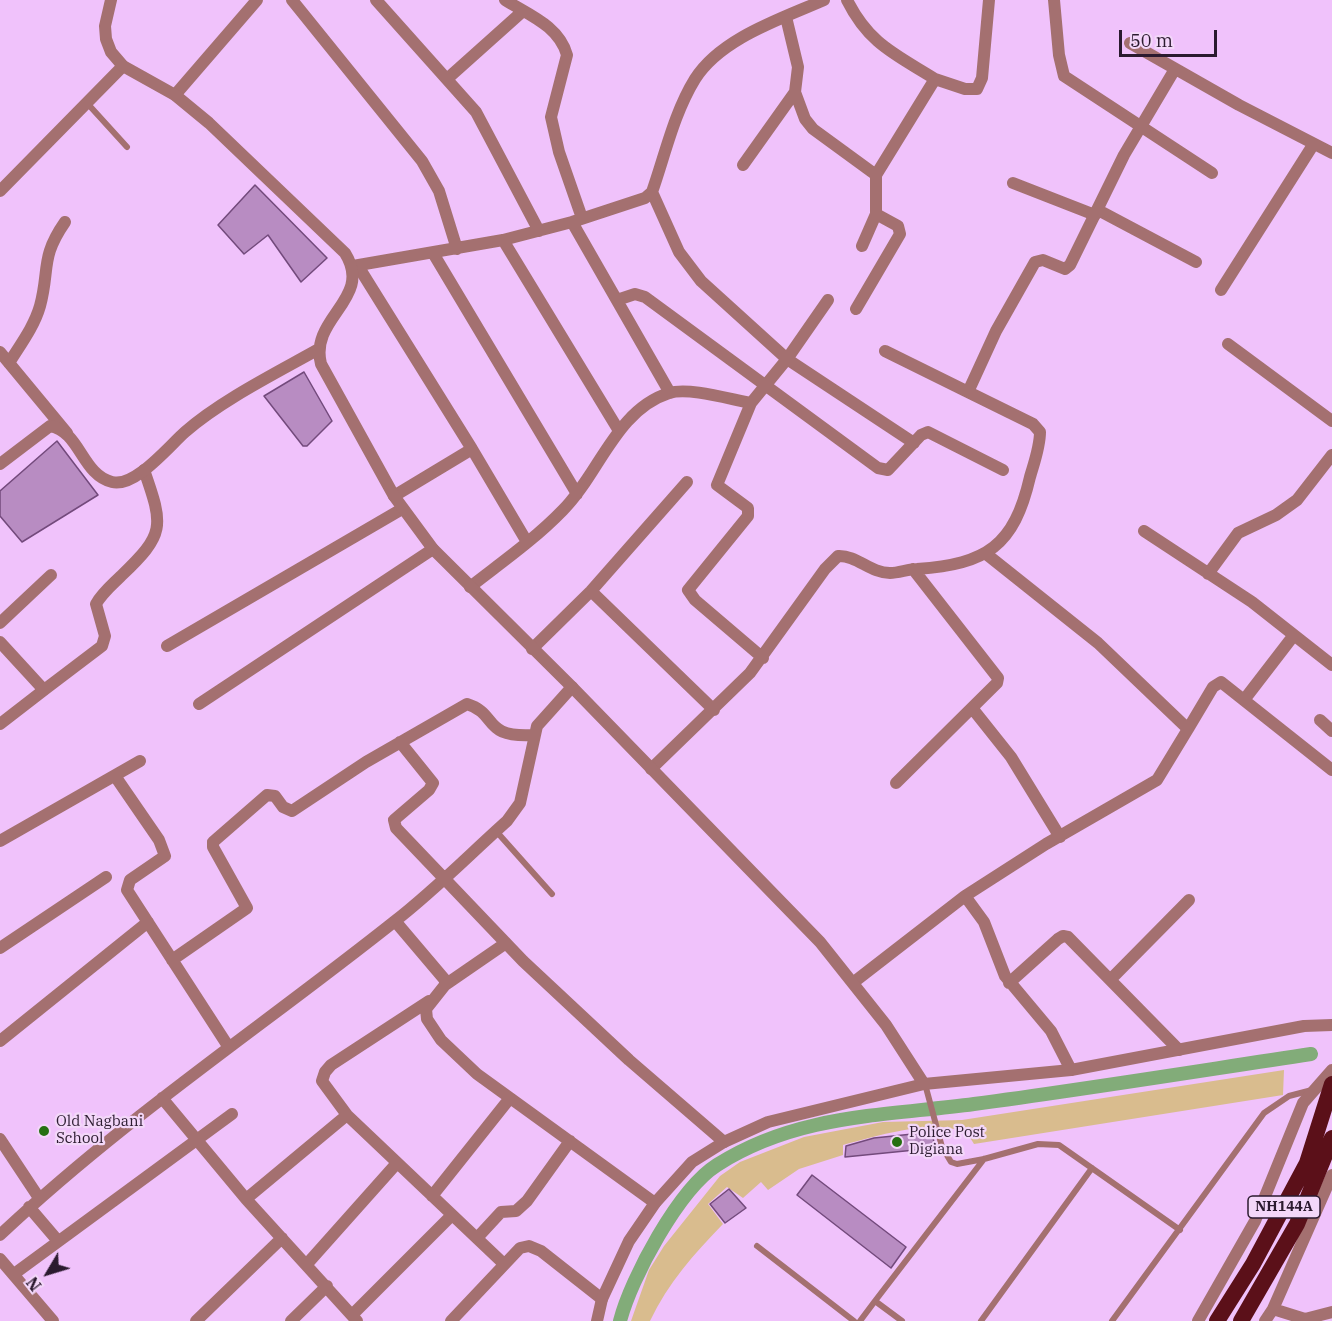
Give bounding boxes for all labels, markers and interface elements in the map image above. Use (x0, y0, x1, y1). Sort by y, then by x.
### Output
scale bar (1122, 18, 1220, 56)
text: 50 m (1130, 29, 1173, 52)
place label: Old Nagbani School (56, 1113, 143, 1148)
marker: Old Nagbani School (37, 1124, 51, 1138)
place label: Police Post Digiana (909, 1124, 985, 1159)
marker: Police Post Digiana (890, 1135, 904, 1149)
road number: NH144A (1248, 1196, 1320, 1218)
north arrow (18, 1243, 78, 1303)
text: N (22, 1273, 46, 1295)

